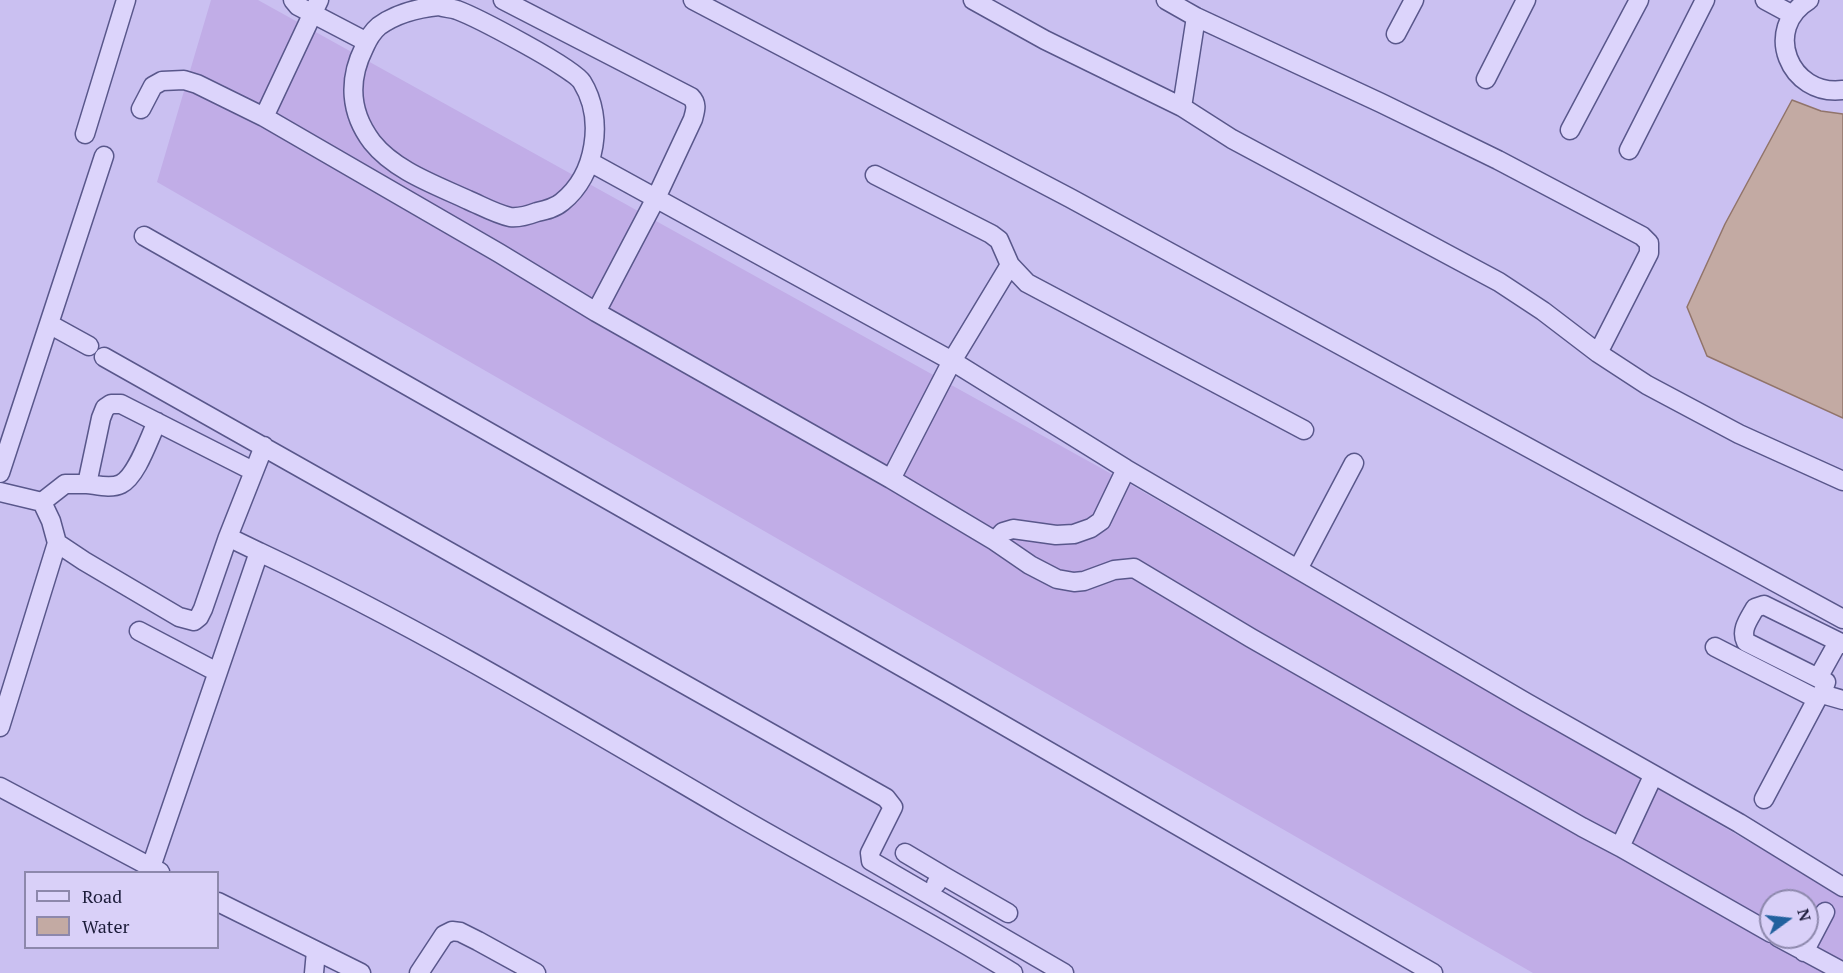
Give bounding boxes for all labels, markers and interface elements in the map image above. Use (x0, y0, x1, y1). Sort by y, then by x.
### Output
legend (24, 871, 219, 949)
text: Road (82, 884, 122, 908)
north arrow (1759, 889, 1819, 949)
text: N (1792, 906, 1817, 924)
text: Water (82, 914, 129, 938)

